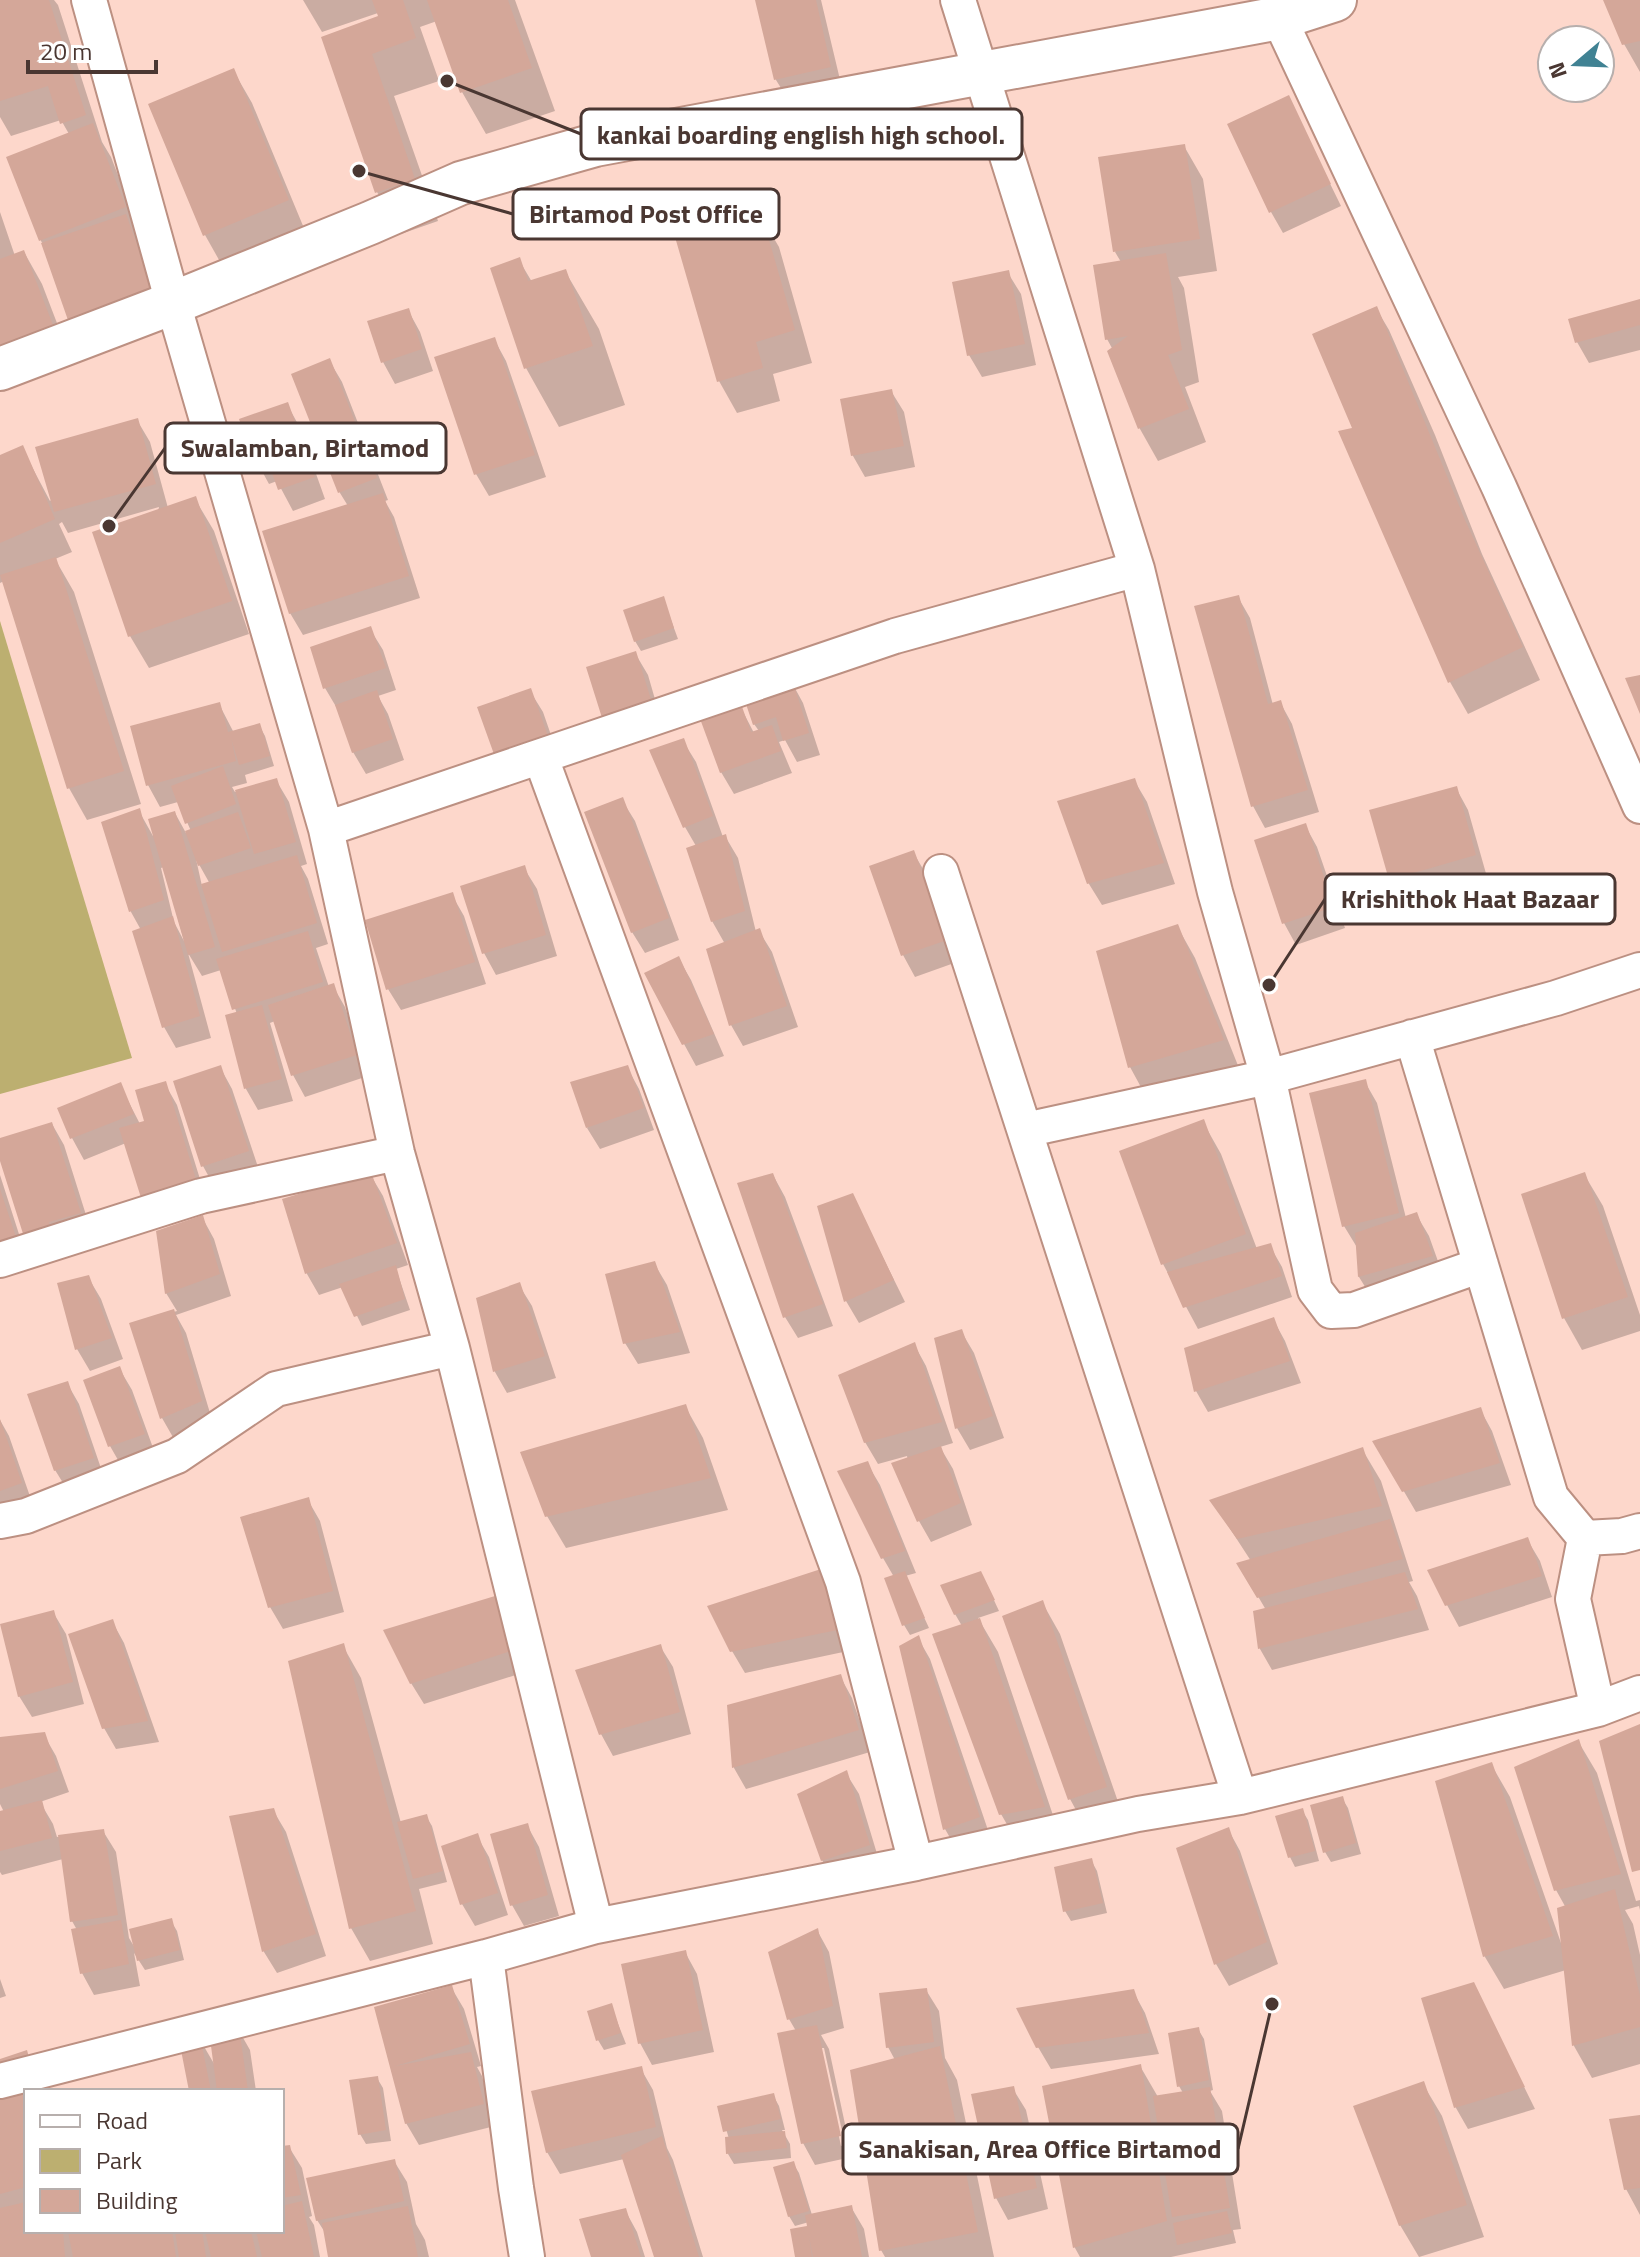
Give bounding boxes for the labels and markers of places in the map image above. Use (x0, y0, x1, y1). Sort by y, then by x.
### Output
callout: kankai boarding english high school. (581, 109, 1022, 159)
callout: Birtamod Post Office (513, 189, 779, 239)
callout: Swalamban, Birtamod (165, 423, 446, 473)
callout: Krishithok Haat Bazaar (1325, 874, 1615, 924)
callout: Sanakisan, Area Office Birtamod (843, 2124, 1238, 2174)

